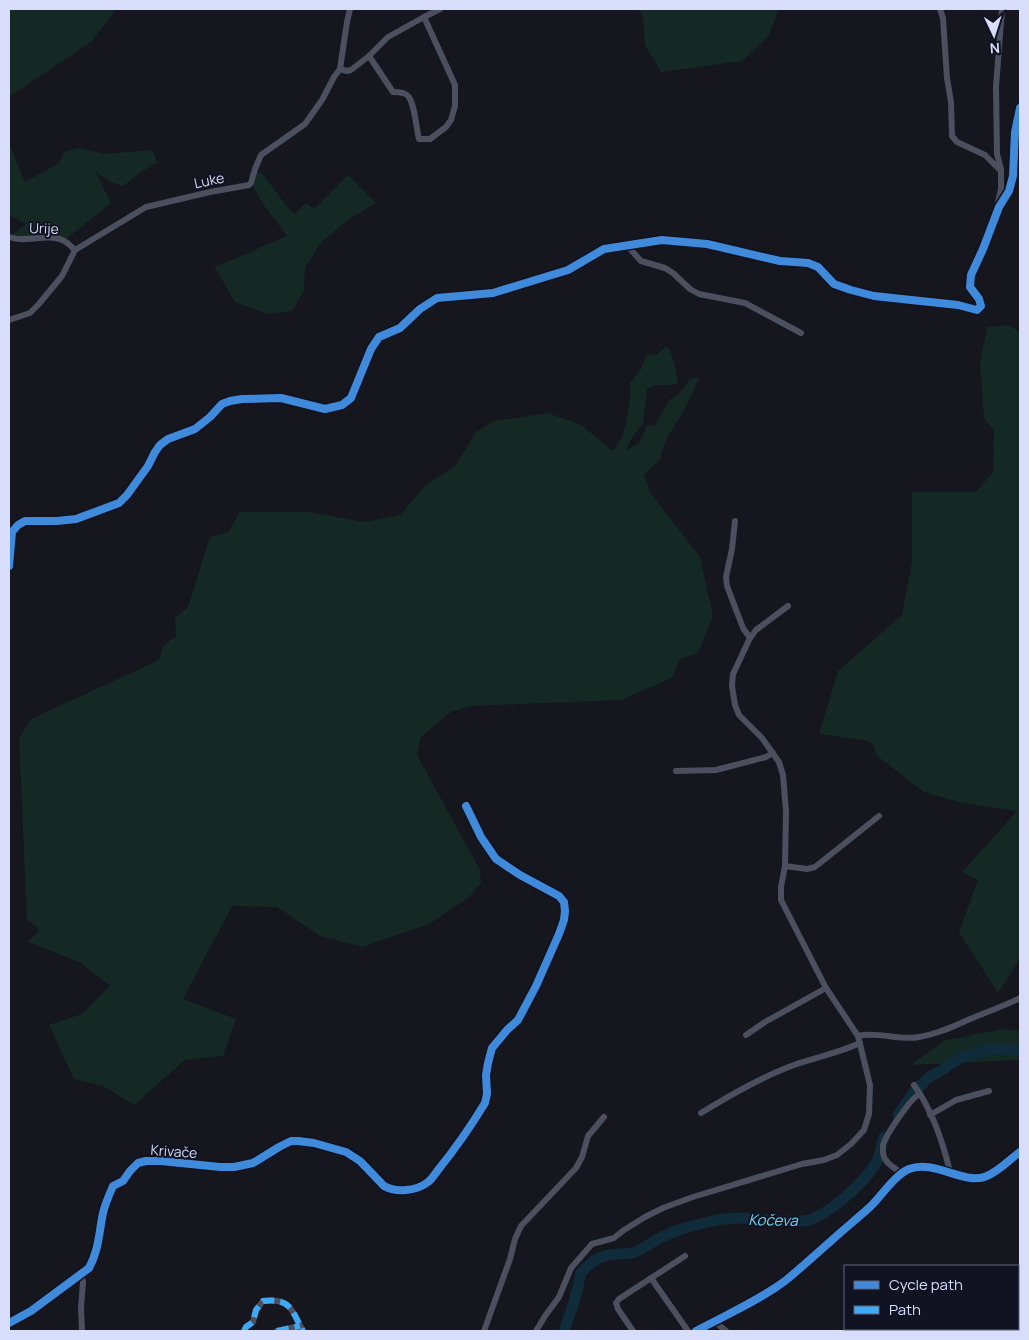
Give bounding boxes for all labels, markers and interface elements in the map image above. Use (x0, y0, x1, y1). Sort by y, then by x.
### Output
north arrow (969, 10, 1019, 60)
text: N (989, 39, 1001, 58)
street label: Luke (192, 168, 226, 192)
street label: Urije (29, 218, 59, 238)
street label: Krivače (150, 1140, 198, 1162)
water label: Kočeva (748, 1209, 798, 1231)
legend (844, 1265, 1019, 1330)
text: Cycle path (889, 1274, 963, 1295)
text: Path (889, 1299, 921, 1320)

